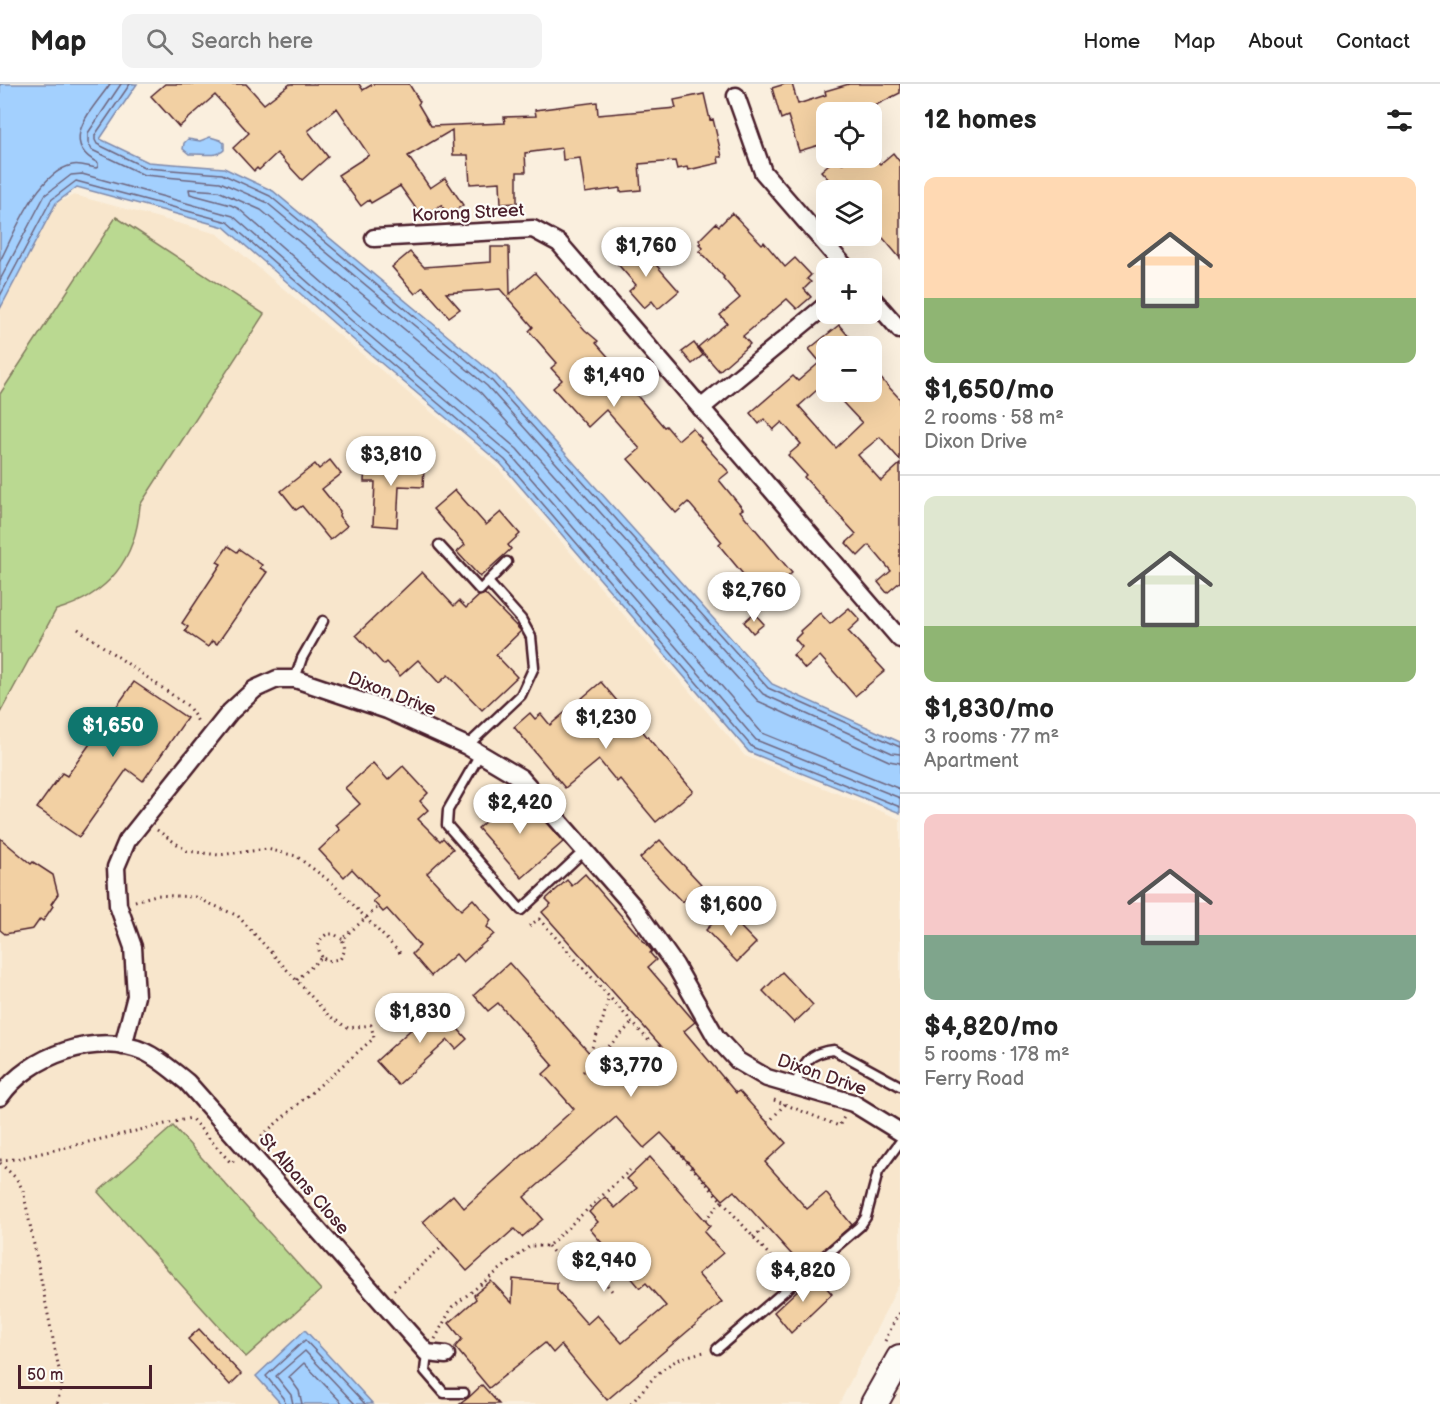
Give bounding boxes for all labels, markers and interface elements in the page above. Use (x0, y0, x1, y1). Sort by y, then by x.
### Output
search box (122, 14, 542, 68)
text: Map (30, 25, 86, 58)
icon: search (143, 25, 176, 58)
text: Search here (191, 28, 313, 55)
text: Home (1083, 29, 1140, 54)
text: Map (1173, 29, 1215, 54)
text: About (1248, 29, 1303, 54)
text: Contact (1336, 29, 1410, 54)
map controls (816, 102, 882, 402)
button: locate (816, 102, 882, 168)
icon: filters (1383, 104, 1416, 137)
text: 12 homes (924, 105, 1036, 136)
button: layers (816, 180, 882, 246)
street label: Korong Street (411, 200, 525, 226)
icon: home (1116, 216, 1224, 324)
pin: $1,760 (597, 227, 695, 278)
text: $1,760 (615, 234, 677, 258)
button: + (816, 258, 882, 324)
button: − (816, 336, 882, 402)
pin: $1,490 (565, 357, 663, 408)
text: $1,490 (583, 364, 645, 388)
text: $1,650/mo (924, 375, 1054, 406)
text: 2 rooms · 58 m² (924, 406, 1064, 430)
text: Dixon Drive (924, 430, 1027, 454)
pin: $3,810 (342, 436, 440, 487)
text: $3,810 (360, 443, 422, 467)
icon: home (1116, 535, 1224, 643)
pin: $2,760 (705, 572, 803, 623)
text: $2,760 (721, 579, 787, 603)
street label: Dixon Drive (345, 668, 439, 721)
text: $1,830/mo (924, 694, 1054, 725)
pin: $1,230 (557, 699, 655, 750)
text: $1,230 (575, 706, 637, 730)
pin: $1,650 (64, 707, 162, 758)
text: $1,650 (82, 714, 144, 738)
text: 3 rooms · 77 m² (924, 725, 1059, 749)
text: Apartment (924, 749, 1019, 773)
pin: $2,420 (471, 784, 569, 835)
text: $2,420 (487, 791, 553, 815)
icon: home (1116, 853, 1224, 961)
pin: $1,600 (682, 886, 780, 937)
text: $1,600 (699, 893, 763, 917)
pin: $1,830 (371, 993, 469, 1044)
text: $1,830 (389, 1000, 451, 1024)
text: $4,820/mo (924, 1012, 1058, 1043)
text: 5 rooms · 178 m² (924, 1043, 1070, 1067)
pin: $3,770 (582, 1047, 680, 1098)
street label: Dixon Drive (775, 1050, 870, 1100)
text: $3,770 (599, 1054, 663, 1078)
text: Ferry Road (924, 1067, 1024, 1091)
street label: St Albans Close (254, 1129, 354, 1239)
pin: $2,940 (555, 1242, 653, 1293)
text: $2,940 (571, 1249, 637, 1273)
pin: $4,820 (754, 1252, 852, 1303)
text: $4,820 (770, 1259, 836, 1283)
scale bar (18, 1362, 152, 1390)
text: 50 m (27, 1366, 63, 1385)

